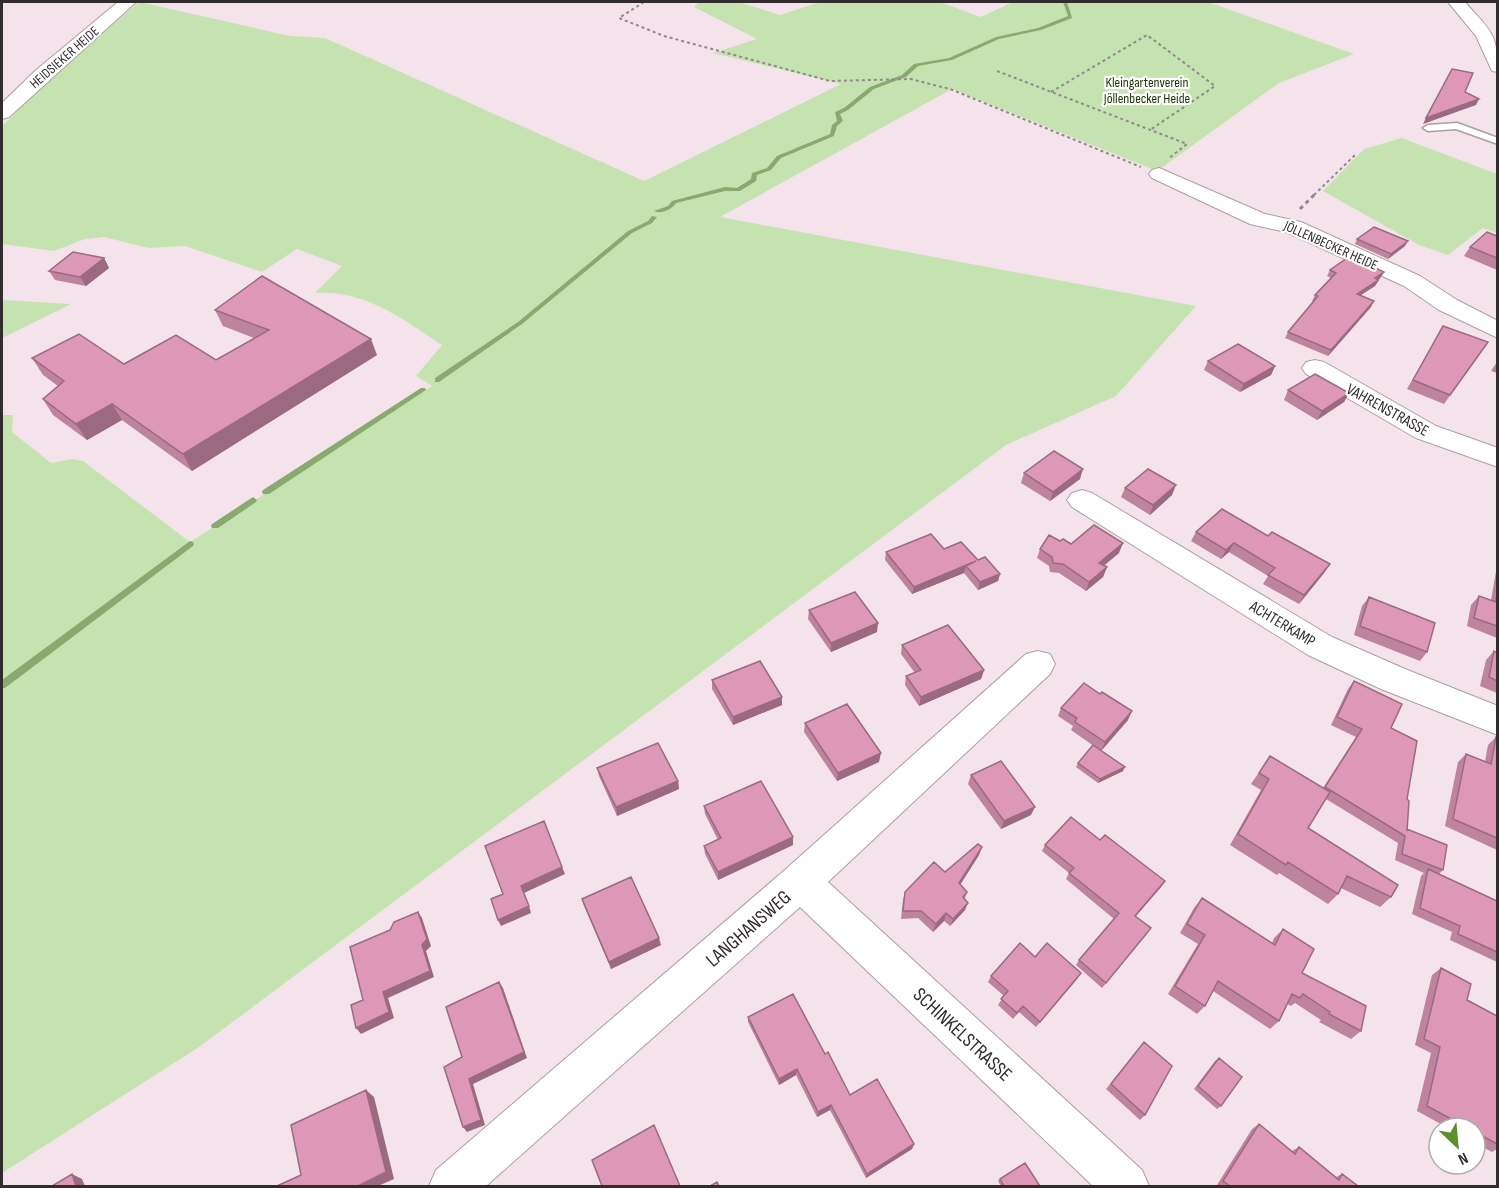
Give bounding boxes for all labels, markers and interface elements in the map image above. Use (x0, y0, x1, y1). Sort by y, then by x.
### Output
street label: HEIDSIEKER HEIDE (26, 23, 103, 92)
park label: Kleingartenverein Jöllenbecker Heide (1103, 74, 1190, 107)
street label: JÖLLENBECKER HEIDE (1280, 217, 1380, 274)
street label: VAHRENSTRASSE (1343, 380, 1432, 441)
street label: ACHTERKAMP (1245, 597, 1319, 651)
street label: LANGHANSWEG (701, 885, 796, 972)
street label: SCHINKELSTRASSE (908, 983, 1017, 1087)
north arrow (1427, 1116, 1487, 1176)
text: N (1455, 1148, 1471, 1169)

